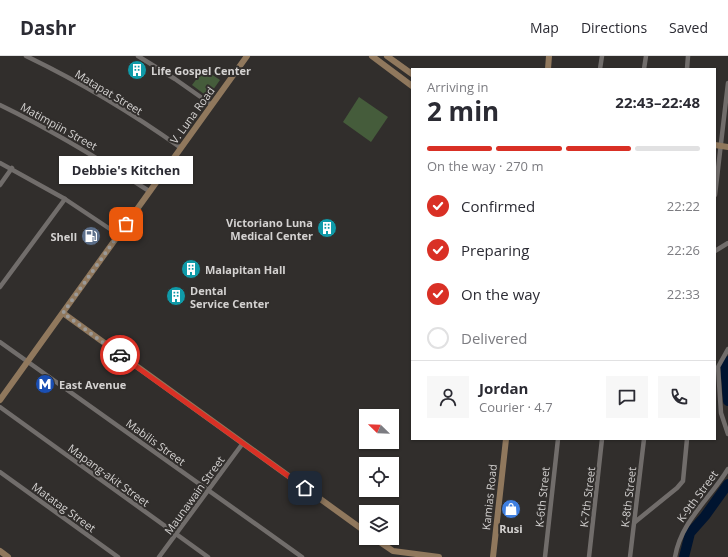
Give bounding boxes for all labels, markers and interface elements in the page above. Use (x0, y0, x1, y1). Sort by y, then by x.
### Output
text: Dashr (20, 15, 76, 41)
text: Map (530, 18, 559, 37)
text: Directions (581, 18, 647, 37)
text: Saved (669, 18, 708, 37)
building icon: Life Gospel Center (126, 59, 148, 81)
place label: Life Gospel Center (151, 63, 251, 78)
street label: Matapat Street (72, 66, 146, 118)
text: Arriving in (427, 78, 489, 96)
street label: V. Luna Road (166, 84, 218, 146)
text: 22:43–22:48 (615, 92, 700, 112)
text: 2 min (427, 93, 499, 129)
street label: Matimpiin Street (18, 99, 100, 153)
callout: Debbie's Kitchen (59, 156, 193, 184)
text: On the way · 270 m (427, 157, 543, 175)
text: Debbie's Kitchen (72, 161, 180, 179)
icon: check (427, 195, 449, 217)
text: Confirmed (461, 196, 535, 216)
text: 22:22 (667, 197, 700, 215)
pin (109, 207, 143, 241)
icon: bag (115, 213, 137, 235)
place label: Victoriano Luna Medical Center (226, 215, 313, 243)
building icon: Victoriano Luna Medical Center (316, 217, 338, 239)
fuel station icon: Shell (80, 225, 102, 247)
place label: Shell (50, 229, 77, 244)
icon: check (427, 239, 449, 261)
text: Preparing (461, 240, 529, 260)
text: 22:26 (667, 241, 700, 259)
building icon: Malapitan Hall (180, 258, 202, 280)
place label: Malapitan Hall (205, 262, 286, 277)
place label: Dental Service Center (190, 283, 269, 311)
icon: check (427, 283, 449, 305)
text: On the way (461, 284, 540, 304)
building icon: Dental Service Center (165, 285, 187, 307)
text: 22:33 (667, 285, 700, 303)
text: Delivered (461, 328, 528, 348)
courier (100, 335, 140, 375)
icon: car (109, 344, 131, 366)
metro station icon: East Avenue (34, 373, 56, 395)
button: person (427, 376, 469, 418)
button: chat (606, 376, 648, 418)
button: phone (658, 376, 700, 418)
place label: East Avenue (59, 377, 127, 392)
text: Jordan (479, 378, 528, 398)
text: Courier · 4.7 (479, 398, 553, 416)
north arrow (359, 409, 399, 449)
map controls (359, 409, 399, 545)
street label: Mabilis Street (123, 415, 189, 469)
street label: Mapang-akit Street (65, 440, 153, 510)
street label: Maunawain Street (160, 453, 228, 537)
button: locate (359, 457, 399, 497)
street label: Kamias Road (478, 463, 500, 531)
street label: K-6th Street (531, 466, 553, 528)
street label: K-7th Street (576, 466, 598, 528)
street label: K-8th Street (617, 466, 639, 528)
street label: K-9th Street (673, 467, 721, 525)
pin (288, 471, 322, 505)
icon: home (294, 477, 316, 499)
street label: Matatag Street (29, 479, 99, 535)
shop icon: Rusi (500, 498, 522, 520)
button: layers (359, 505, 399, 545)
place label: Rusi (499, 521, 523, 536)

